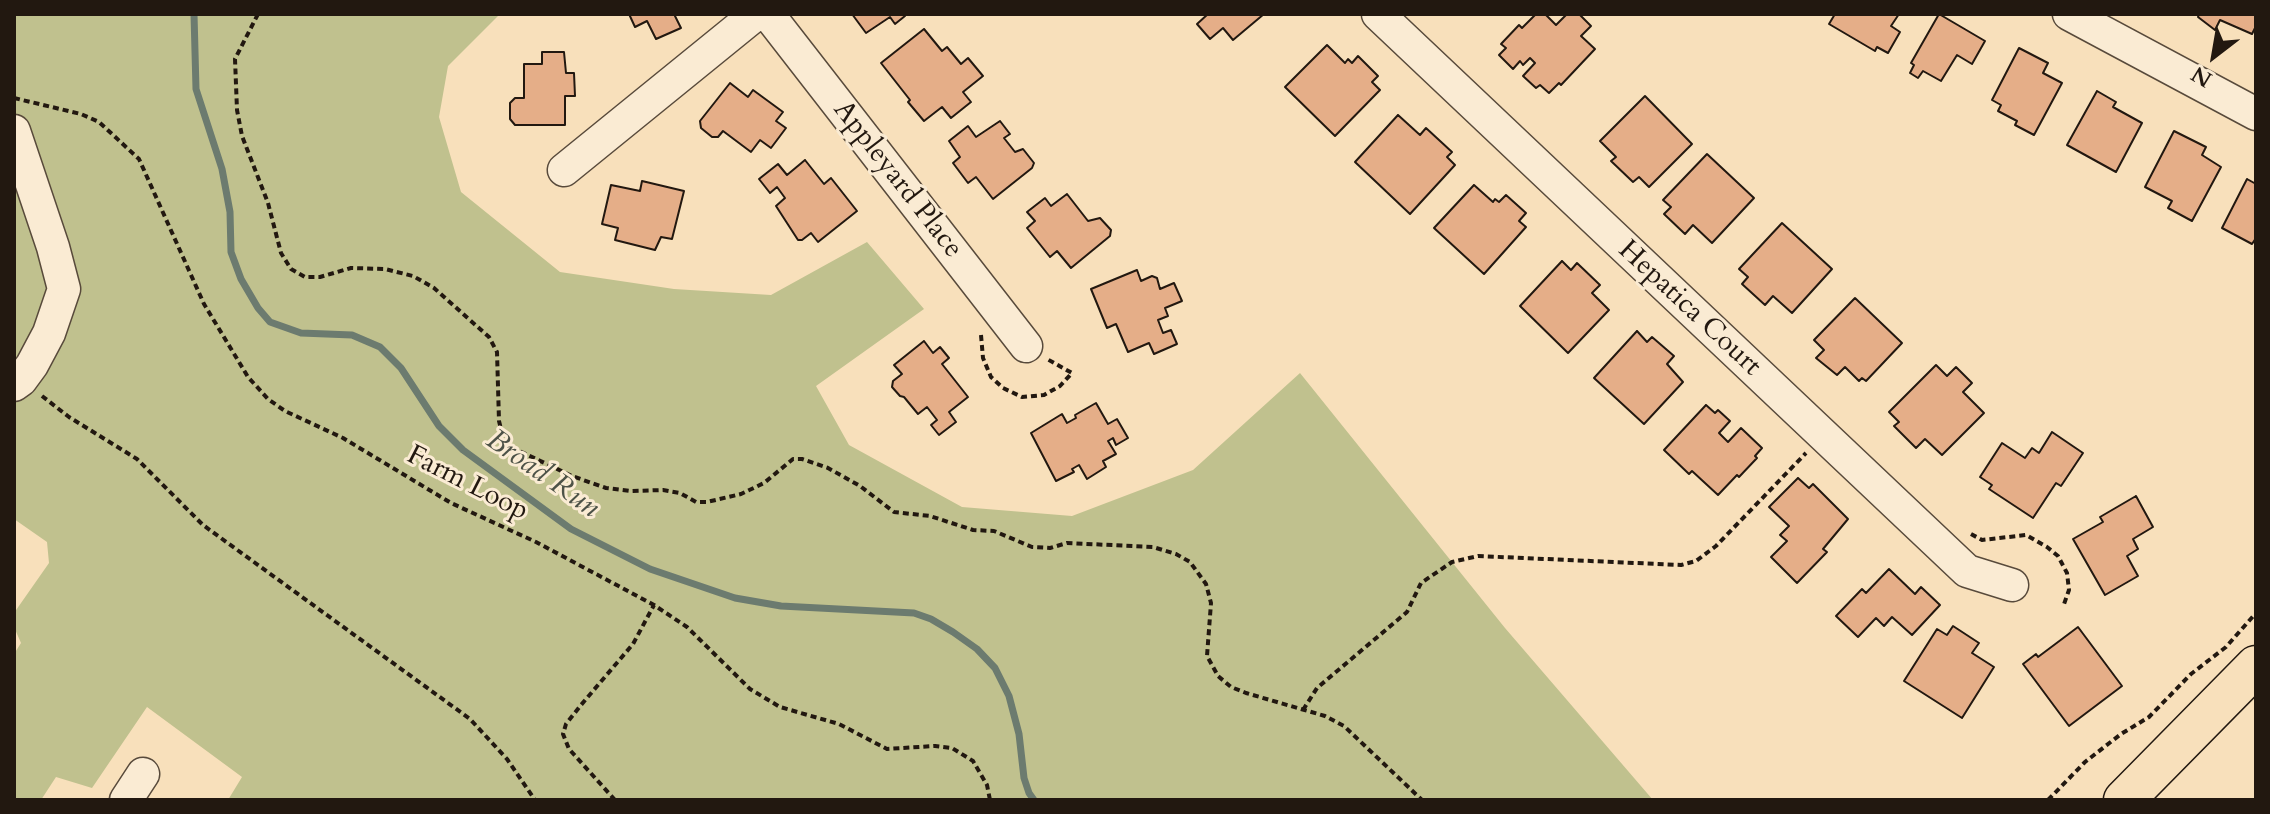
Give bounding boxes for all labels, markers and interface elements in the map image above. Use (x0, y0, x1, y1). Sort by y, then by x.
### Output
north arrow (2174, 16, 2254, 96)
text: N (2186, 59, 2218, 94)
street label: Appleyard Place (825, 95, 969, 265)
street label: Hepatica Court (1611, 234, 1767, 384)
water label: Broad Run (478, 423, 606, 527)
street label: Farm Loop (401, 439, 533, 529)

